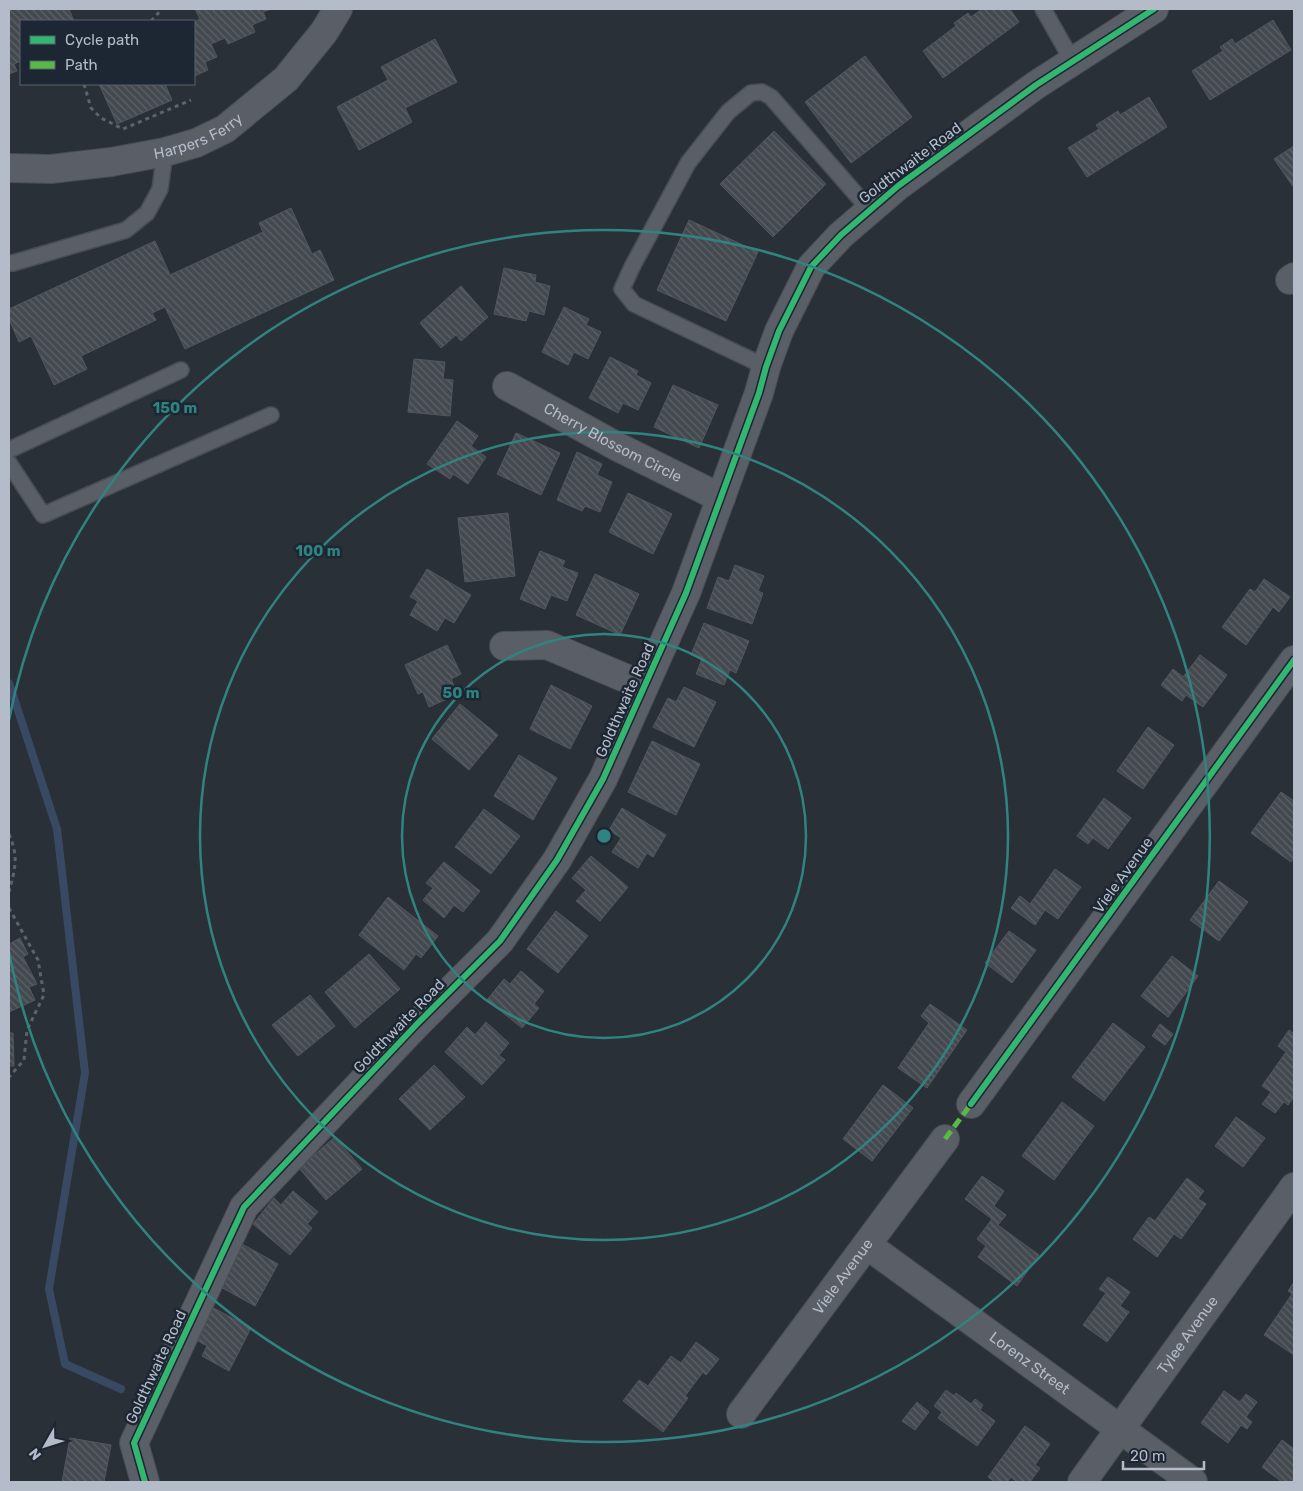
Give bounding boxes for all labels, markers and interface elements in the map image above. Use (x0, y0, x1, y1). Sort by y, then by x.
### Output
legend (20, 20, 195, 85)
text: Cycle path (65, 31, 139, 49)
text: Path (65, 56, 98, 74)
street label: Harpers Ferry (152, 109, 246, 163)
street label: Goldthwaite Road (855, 119, 965, 207)
text: 150 m (153, 399, 197, 417)
street label: Cherry Blossom Circle (541, 399, 685, 486)
text: 100 m (296, 542, 340, 560)
street label: Goldthwaite Road (592, 640, 658, 760)
text: 50 m (443, 684, 479, 702)
centre of rings (595, 827, 613, 845)
street label: Viele Avenue (1089, 833, 1157, 917)
street label: Goldthwaite Road (350, 975, 448, 1077)
street label: Viele Avenue (809, 1235, 877, 1318)
street label: Tylee Avenue (1153, 1292, 1222, 1378)
street label: Goldthwaite Road (122, 1307, 190, 1427)
street label: Lorenz Street (986, 1328, 1073, 1398)
north arrow (20, 1421, 70, 1471)
scale bar (1123, 1438, 1204, 1470)
text: N (26, 1445, 45, 1463)
text: 20 m (1130, 1447, 1165, 1465)

